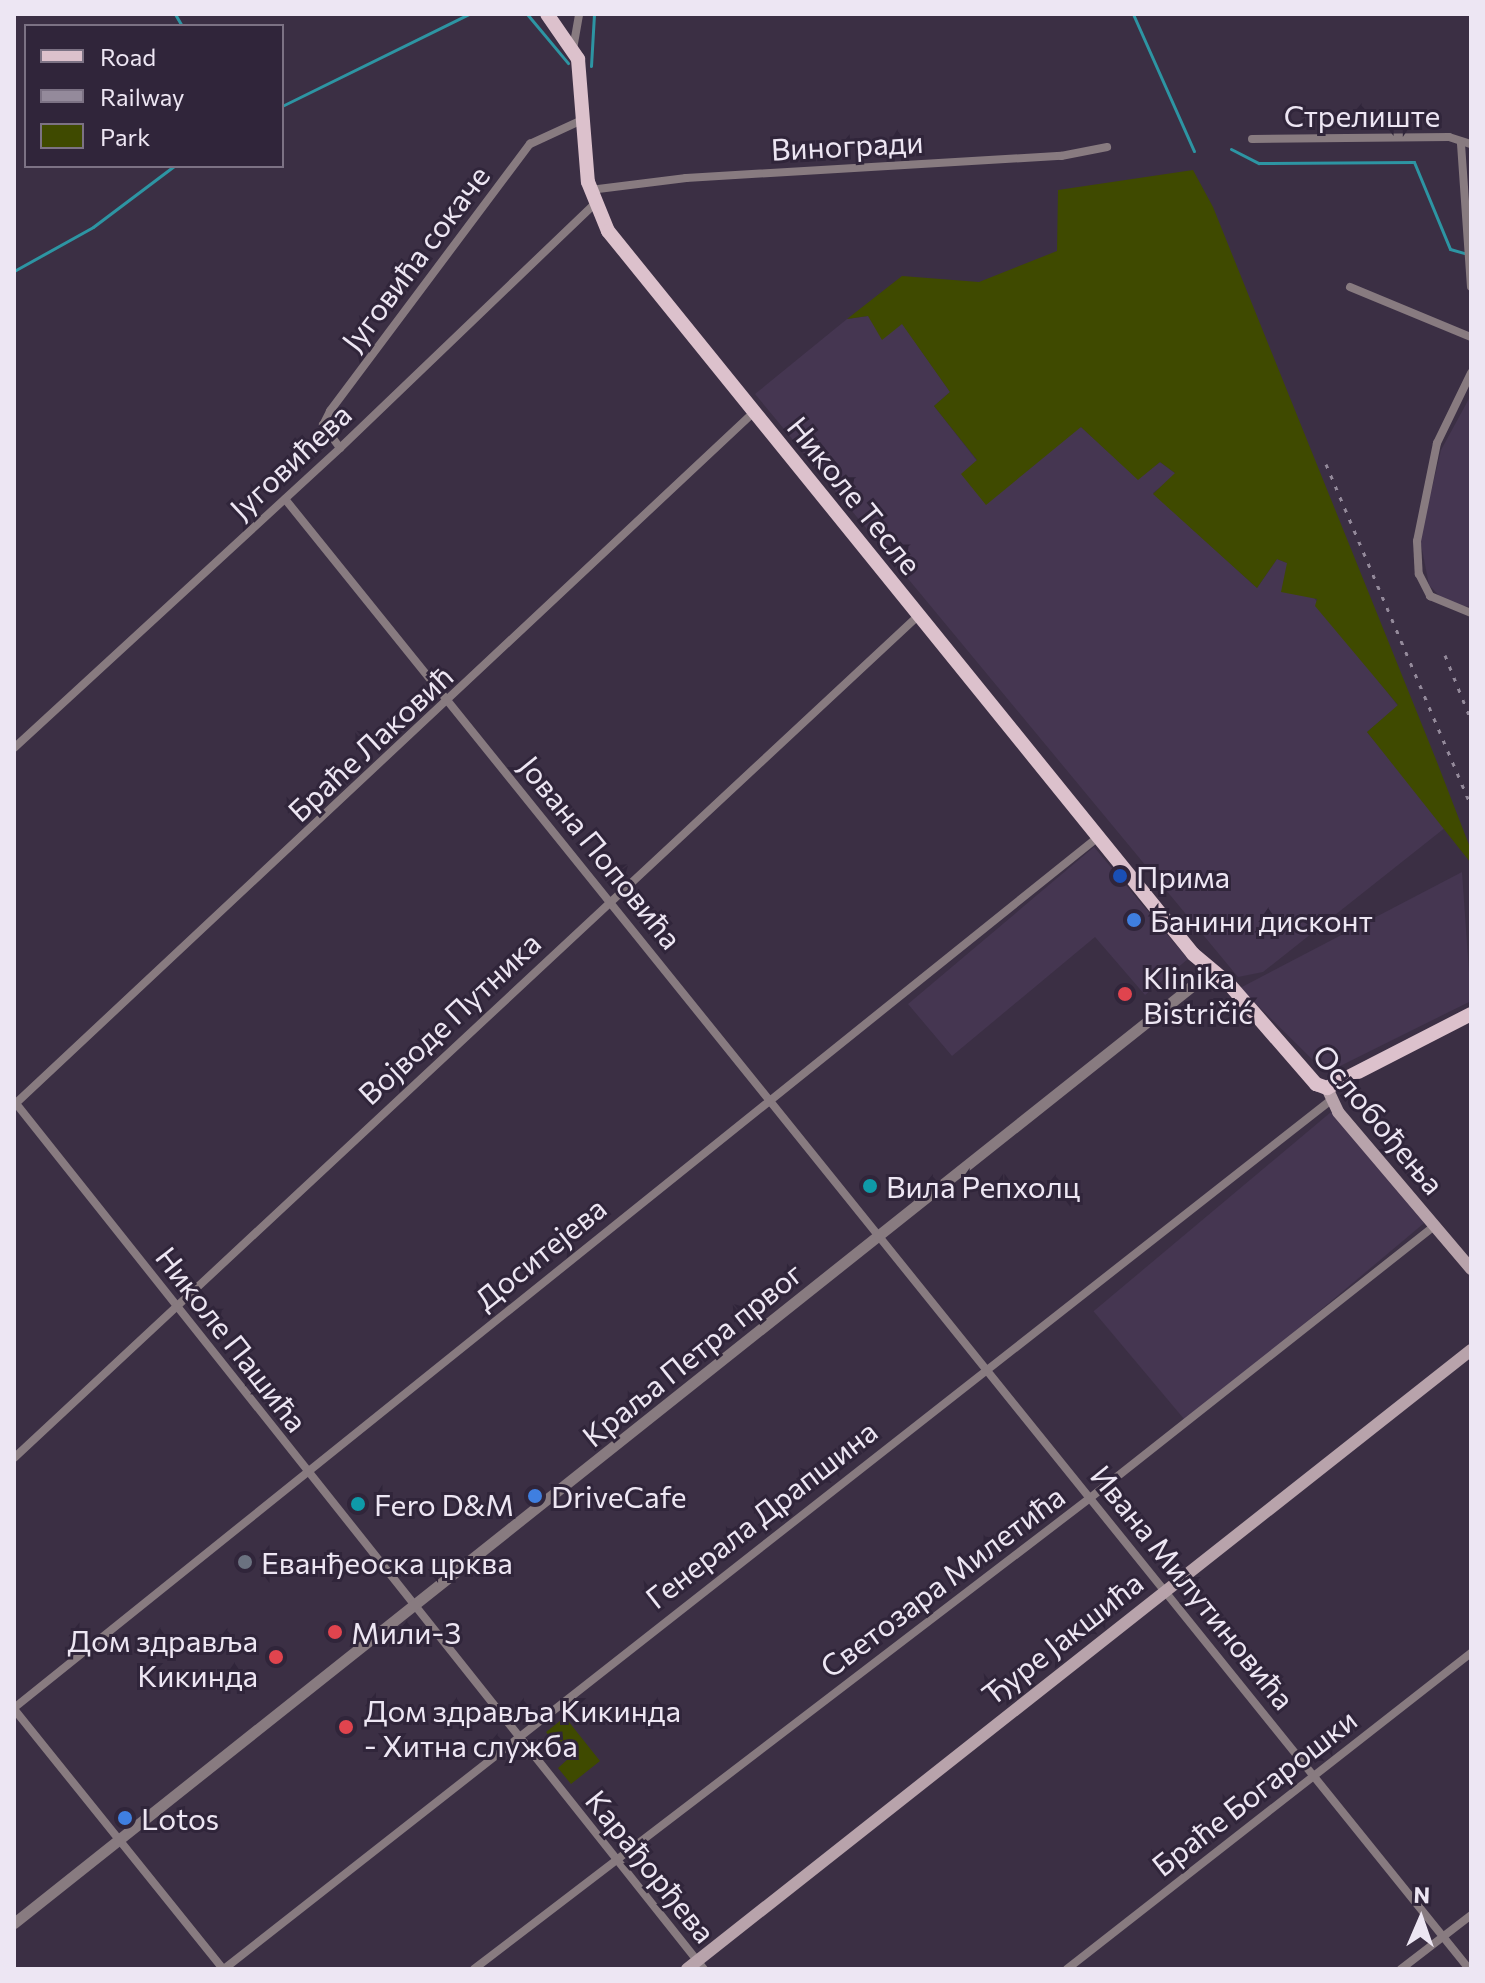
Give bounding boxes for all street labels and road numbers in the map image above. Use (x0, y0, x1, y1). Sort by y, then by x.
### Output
street label: Стрелиште (1284, 97, 1440, 133)
street label: Виногради (770, 123, 924, 167)
street label: Југовића сокаче (334, 158, 496, 358)
street label: Југовићева (222, 396, 358, 526)
street label: Николе Тесле (780, 409, 930, 581)
street label: Браће Лаковић (280, 657, 460, 829)
street label: Јована Поповића (512, 748, 690, 956)
street label: Војводе Путника (351, 924, 547, 1112)
street label: Ослобођења (1306, 1037, 1452, 1201)
street label: Доситејева (467, 1189, 613, 1317)
street label: Николе Пашића (149, 1239, 315, 1439)
street label: Краља Петра првог (575, 1254, 809, 1454)
street label: Генерала Драпшина (638, 1413, 884, 1615)
street label: Ивана Милутиновића (1084, 1458, 1302, 1716)
street label: Светозара Милетића (813, 1478, 1071, 1684)
street label: Ђуре Јакшића (974, 1564, 1150, 1712)
street label: Браће Богарошки (1145, 1701, 1363, 1883)
street label: Карађорђева (579, 1783, 723, 1949)

